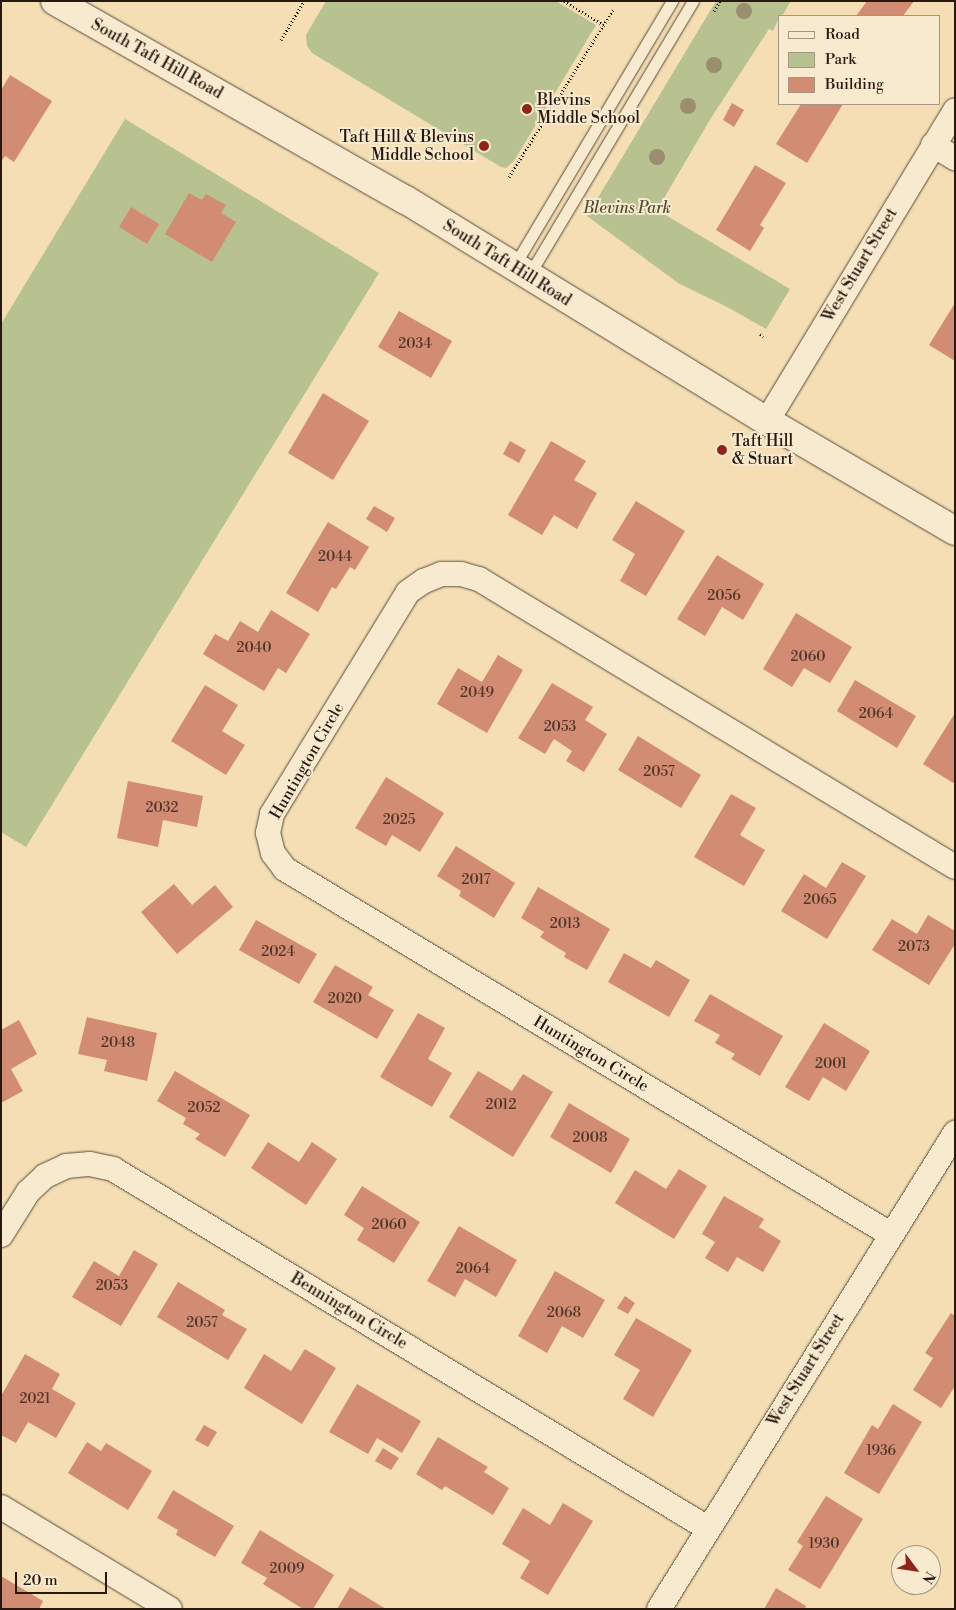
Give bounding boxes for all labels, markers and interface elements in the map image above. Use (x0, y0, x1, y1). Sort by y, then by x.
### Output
street label: South Taft Hill Road (88, 15, 226, 103)
legend (778, 15, 941, 105)
text: Road (825, 25, 860, 44)
text: Park (825, 50, 856, 69)
text: Building (825, 75, 884, 94)
place label: Blevins Middle School (537, 90, 640, 128)
marker: Blevins Middle School (521, 103, 533, 115)
place label: Taft Hill & Blevins Middle School (340, 127, 474, 165)
marker: Taft Hill & Blevins Middle School (478, 140, 490, 152)
park label: Blevins Park (583, 198, 671, 218)
street label: West Stuart Street (818, 205, 902, 325)
street label: South Taft Hill Road (439, 216, 575, 310)
house number: 2034 (398, 336, 432, 352)
place label: Taft Hill & Stuart (732, 431, 793, 469)
marker: Taft Hill & Stuart (716, 444, 728, 456)
house number: 2044 (318, 549, 352, 565)
house number: 2056 (707, 588, 741, 604)
house number: 2040 (237, 640, 271, 656)
house number: 2060 (790, 649, 826, 665)
house number: 2049 (460, 685, 494, 701)
street label: Huntington Circle (266, 699, 348, 823)
house number: 2064 (859, 706, 893, 722)
house number: 2053 (544, 719, 576, 735)
house number: 2057 (643, 764, 675, 780)
house number: 2032 (146, 800, 178, 816)
house number: 2025 (383, 812, 415, 828)
house number: 2017 (461, 872, 491, 888)
house number: 2065 (803, 892, 837, 908)
house number: 2013 (550, 916, 580, 932)
house number: 2073 (898, 939, 930, 955)
house number: 2024 (261, 944, 295, 960)
house number: 2020 (328, 991, 362, 1007)
street label: Huntington Circle (530, 1012, 652, 1096)
house number: 2048 (101, 1035, 135, 1051)
house number: 2001 (815, 1056, 847, 1072)
house number: 2012 (485, 1097, 517, 1113)
house number: 2052 (188, 1100, 220, 1116)
house number: 2008 (572, 1130, 608, 1146)
house number: 2060 (371, 1217, 407, 1233)
house number: 2064 (456, 1261, 490, 1277)
street label: Bennington Circle (287, 1269, 411, 1353)
house number: 2053 (96, 1278, 128, 1294)
house number: 2068 (547, 1305, 581, 1321)
street label: West Stuart Street (764, 1310, 848, 1430)
house number: 2057 (186, 1315, 218, 1331)
house number: 2021 (19, 1391, 51, 1407)
house number: 1936 (866, 1443, 896, 1459)
house number: 1930 (808, 1536, 840, 1552)
north arrow (891, 1545, 941, 1595)
house number: 2009 (269, 1561, 305, 1577)
scale bar (18, 1562, 110, 1594)
text: N (917, 1568, 939, 1587)
text: 20 m (23, 1571, 58, 1590)

